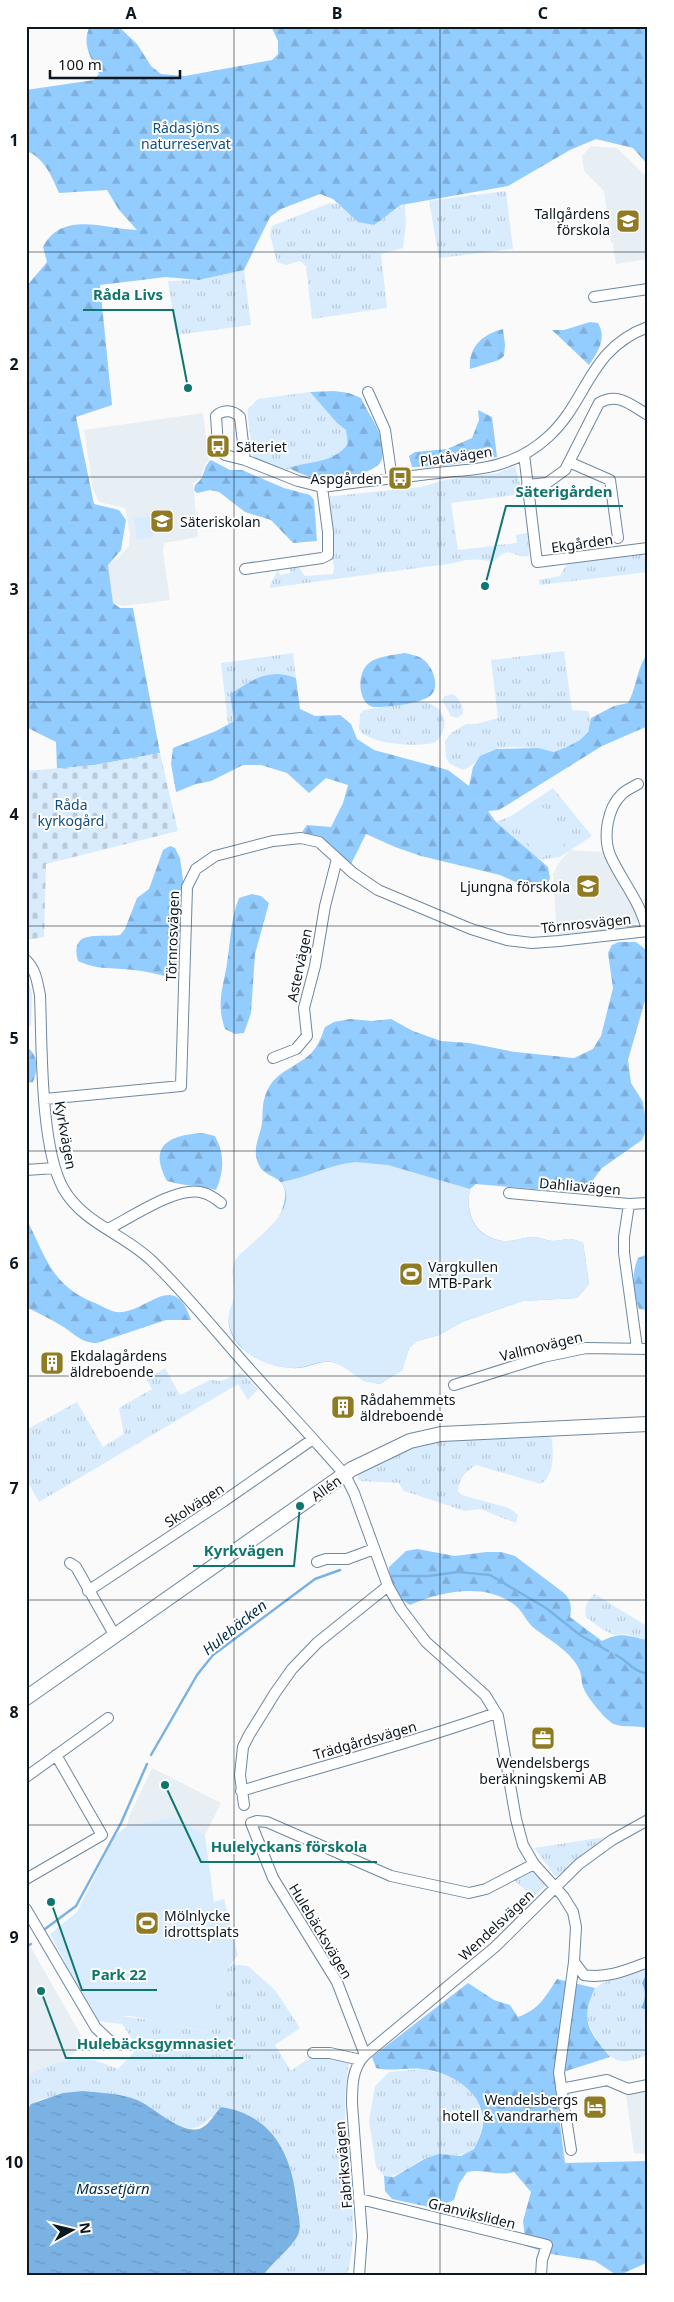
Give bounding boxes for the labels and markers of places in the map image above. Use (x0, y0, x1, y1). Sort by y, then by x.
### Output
place label: Tallgårdens förskola (534, 204, 610, 239)
school or university icon: Tallgårdens förskola (615, 208, 641, 234)
callout: Råda Livs (83, 280, 173, 310)
bus stop icon: Säteriet (205, 433, 231, 459)
place label: Säteriet (236, 437, 287, 456)
bus stop icon: Aspgården (387, 465, 413, 491)
place label: Aspgården (311, 469, 382, 488)
callout: Säterigården (506, 476, 623, 506)
school or university icon: Säteriskolan (149, 508, 175, 534)
place label: Säteriskolan (180, 512, 261, 531)
school or university icon: Ljungna förskola (575, 873, 601, 899)
place label: Ljungna förskola (460, 877, 570, 896)
place label: Vargkullen MTB-Park (428, 1257, 498, 1292)
sports icon: Vargkullen MTB-Park (398, 1261, 424, 1287)
place label: Ekdalagårdens äldreboende (70, 1346, 167, 1381)
building icon: Ekdalagårdens äldreboende (39, 1350, 65, 1376)
place label: Rådahemmets äldreboende (360, 1390, 456, 1425)
building icon: Rådahemmets äldreboende (330, 1394, 356, 1420)
callout: Kyrkvägen (193, 1536, 294, 1566)
office icon: Wendelsbergs beräkningskemi AB (530, 1725, 556, 1751)
place label: Wendelsbergs beräkningskemi AB (479, 1753, 607, 1788)
callout: Hulelyckans förskola (201, 1832, 377, 1862)
place label: Mölnlycke idrottsplats (164, 1906, 239, 1941)
sports icon: Mölnlycke idrottsplats (134, 1910, 160, 1936)
callout: Park 22 (82, 1960, 157, 1990)
callout: Hulebäcksgymnasiet (66, 2028, 243, 2058)
place label: Wendelsbergs hotell & vandrarhem (442, 2090, 578, 2125)
hotel icon: Wendelsbergs hotell & vandrarhem (582, 2094, 608, 2120)

